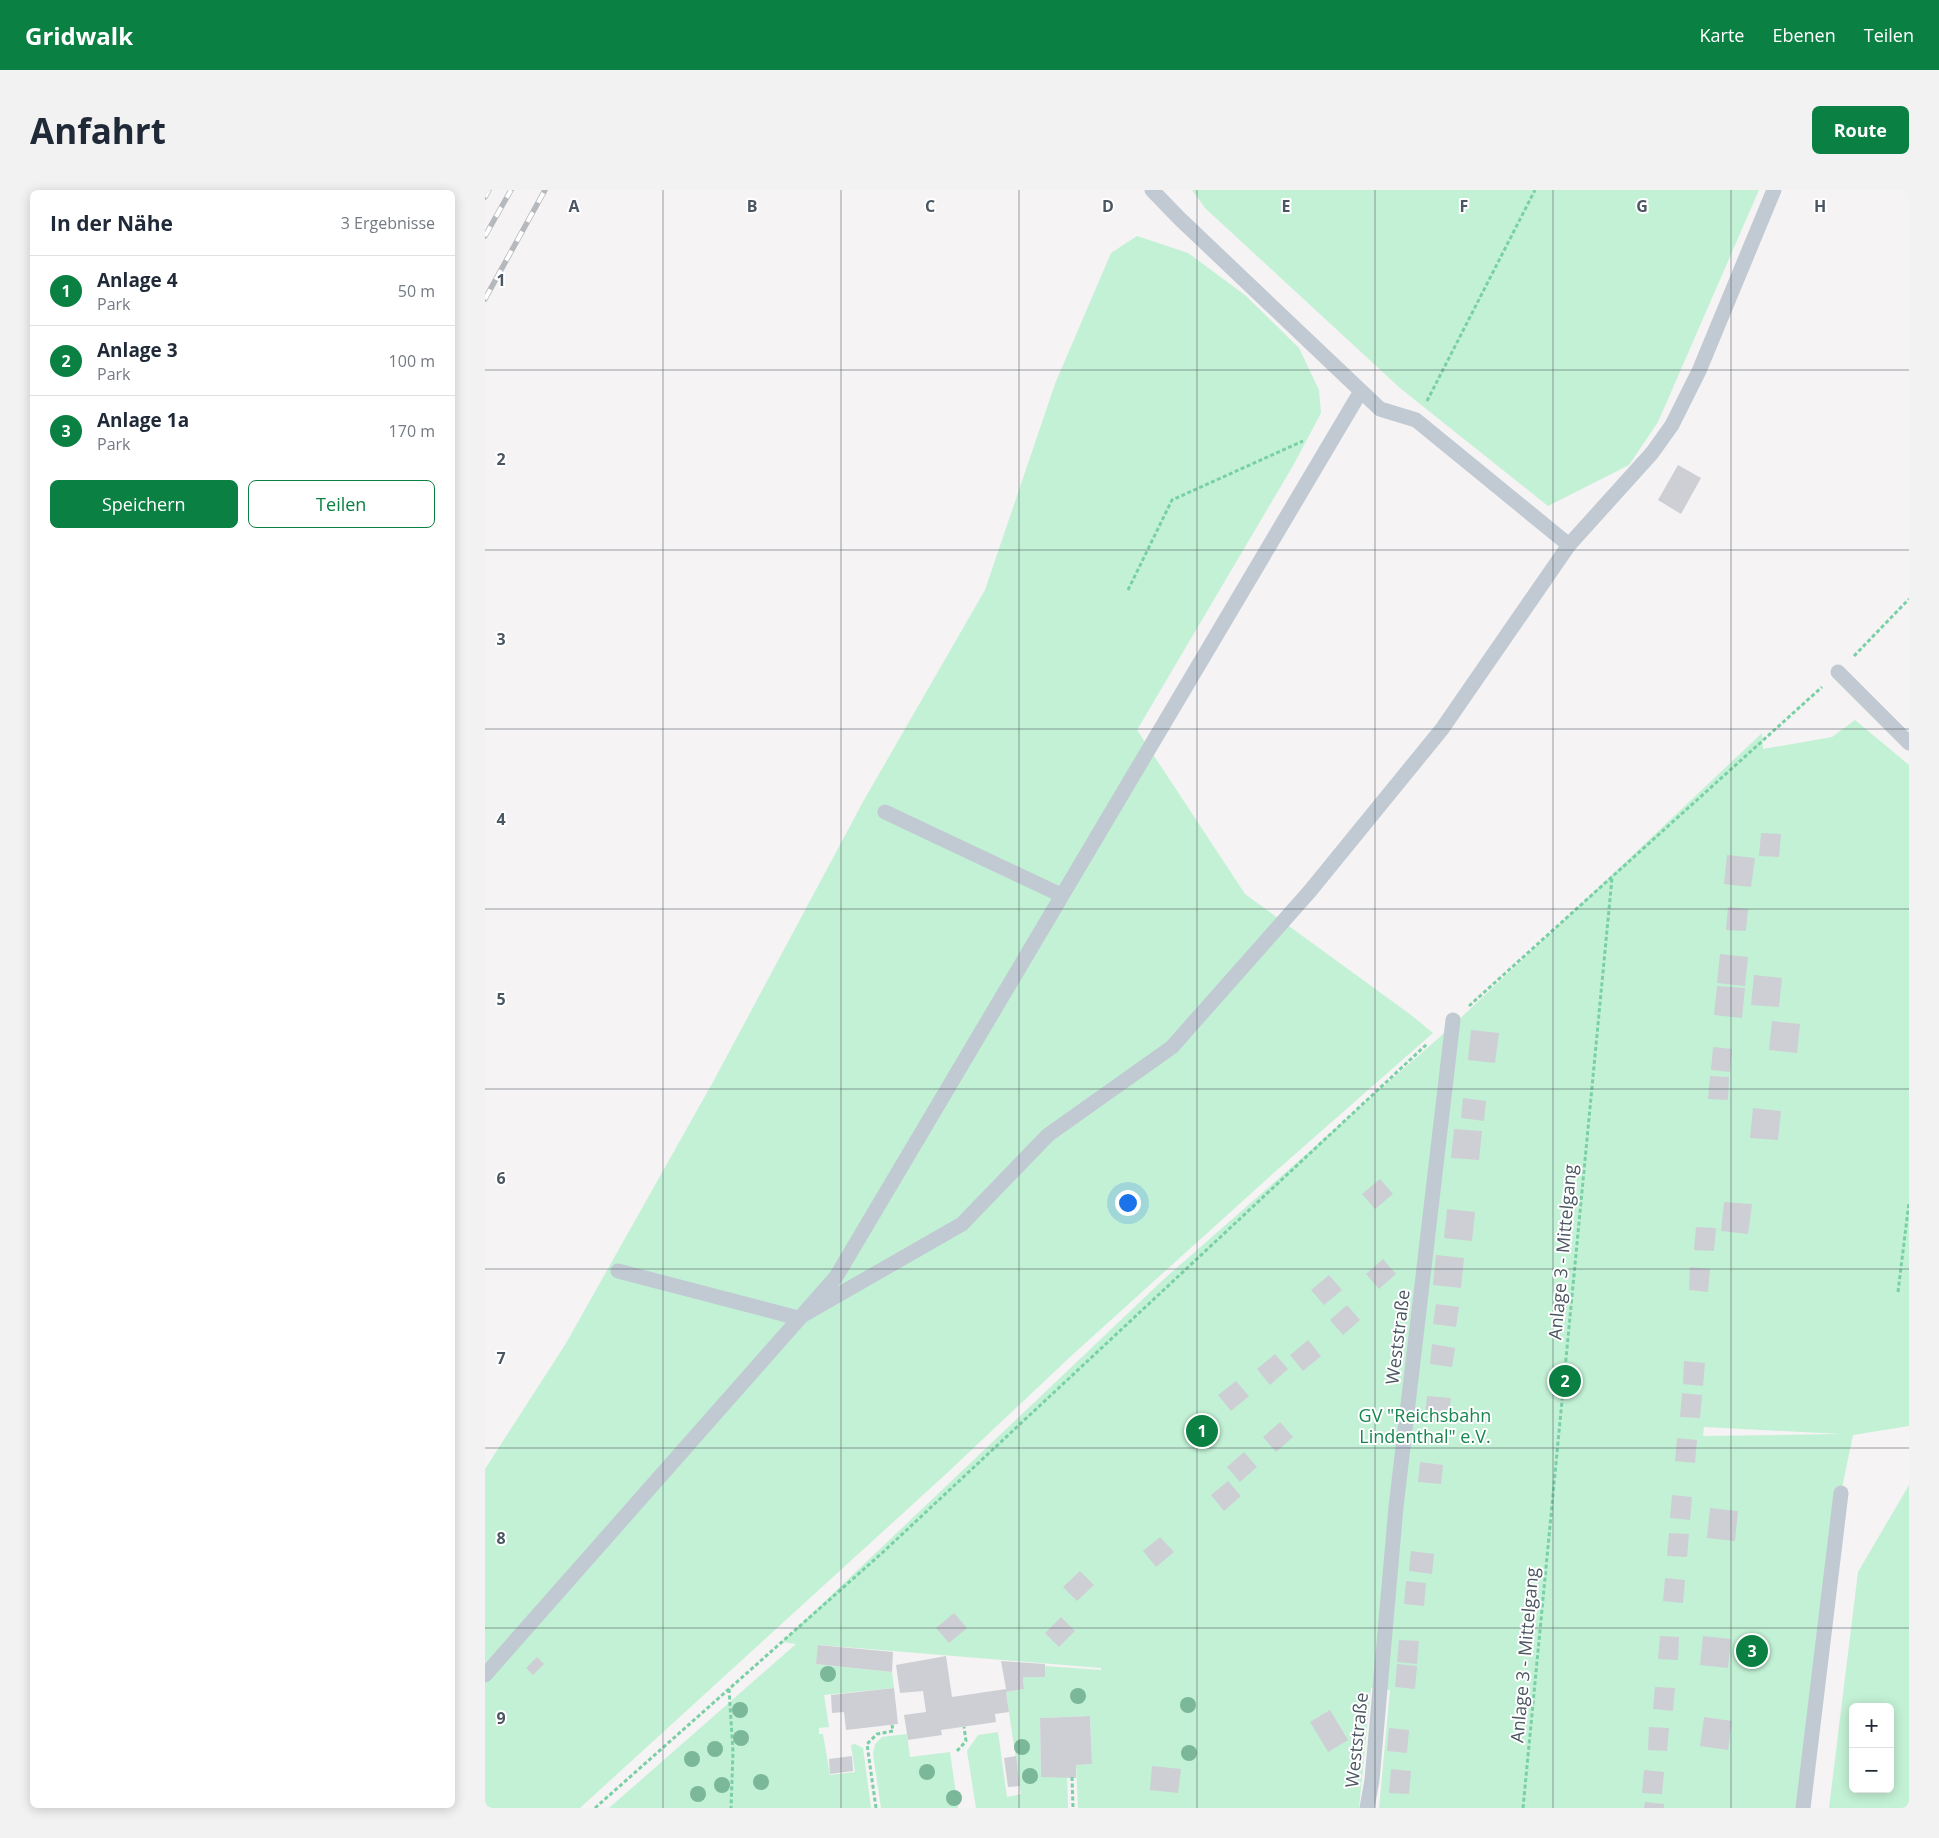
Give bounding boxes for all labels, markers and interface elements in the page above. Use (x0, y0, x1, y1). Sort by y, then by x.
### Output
text: Gridwalk (25, 19, 133, 52)
text: Karte (1700, 23, 1744, 47)
text: Ebenen (1772, 23, 1836, 47)
text: Teilen (1864, 23, 1914, 47)
button: Route (1812, 106, 1909, 154)
text: Anfahrt (30, 107, 166, 154)
text: A (568, 195, 580, 217)
text: B (747, 195, 757, 217)
text: C (925, 195, 935, 217)
text: D (1102, 195, 1114, 217)
text: E (1282, 195, 1291, 217)
text: F (1460, 195, 1468, 217)
text: G (1636, 195, 1648, 217)
text: H (1814, 195, 1826, 217)
text: In der Nähe (50, 209, 173, 237)
text: 3 Ergebnisse (341, 212, 435, 234)
text: Anlage 4 (97, 267, 178, 293)
text: 1 (496, 269, 506, 291)
text: 1 (61, 280, 71, 302)
text: 50 m (398, 280, 435, 302)
text: Park (97, 293, 130, 315)
text: Anlage 3 (97, 337, 178, 363)
text: 2 (61, 350, 71, 372)
text: 100 m (389, 350, 435, 372)
text: Park (97, 363, 130, 385)
text: Anlage 1a (97, 407, 189, 433)
text: 3 (61, 420, 71, 442)
text: 170 m (389, 420, 435, 442)
text: Park (97, 433, 130, 455)
text: 2 (496, 448, 506, 470)
button: Speichern (50, 480, 238, 528)
button: Teilen (248, 480, 435, 528)
text: 3 (496, 628, 506, 650)
text: 4 (496, 808, 506, 830)
text: 5 (496, 988, 506, 1010)
street label: Anlage 3 - Mittelgang (1542, 1163, 1582, 1341)
text: 6 (496, 1167, 506, 1189)
your location (1115, 1190, 1141, 1216)
street label: Weststraße (1379, 1288, 1415, 1386)
text: 7 (496, 1347, 506, 1369)
pin: 2 (1549, 1362, 1581, 1400)
park label: GV "Reichsbahn Lindenthal" e.V. (1359, 1403, 1491, 1448)
pin: 1 (1186, 1412, 1218, 1450)
text: 8 (496, 1527, 506, 1549)
street label: Anlage 3 - Mittelgang (1504, 1566, 1544, 1744)
pin: 3 (1736, 1632, 1768, 1670)
street label: Weststraße (1339, 1691, 1373, 1789)
map controls (1849, 1703, 1894, 1793)
button: + (1849, 1703, 1894, 1748)
text: 9 (496, 1707, 506, 1729)
button: − (1849, 1748, 1894, 1793)

